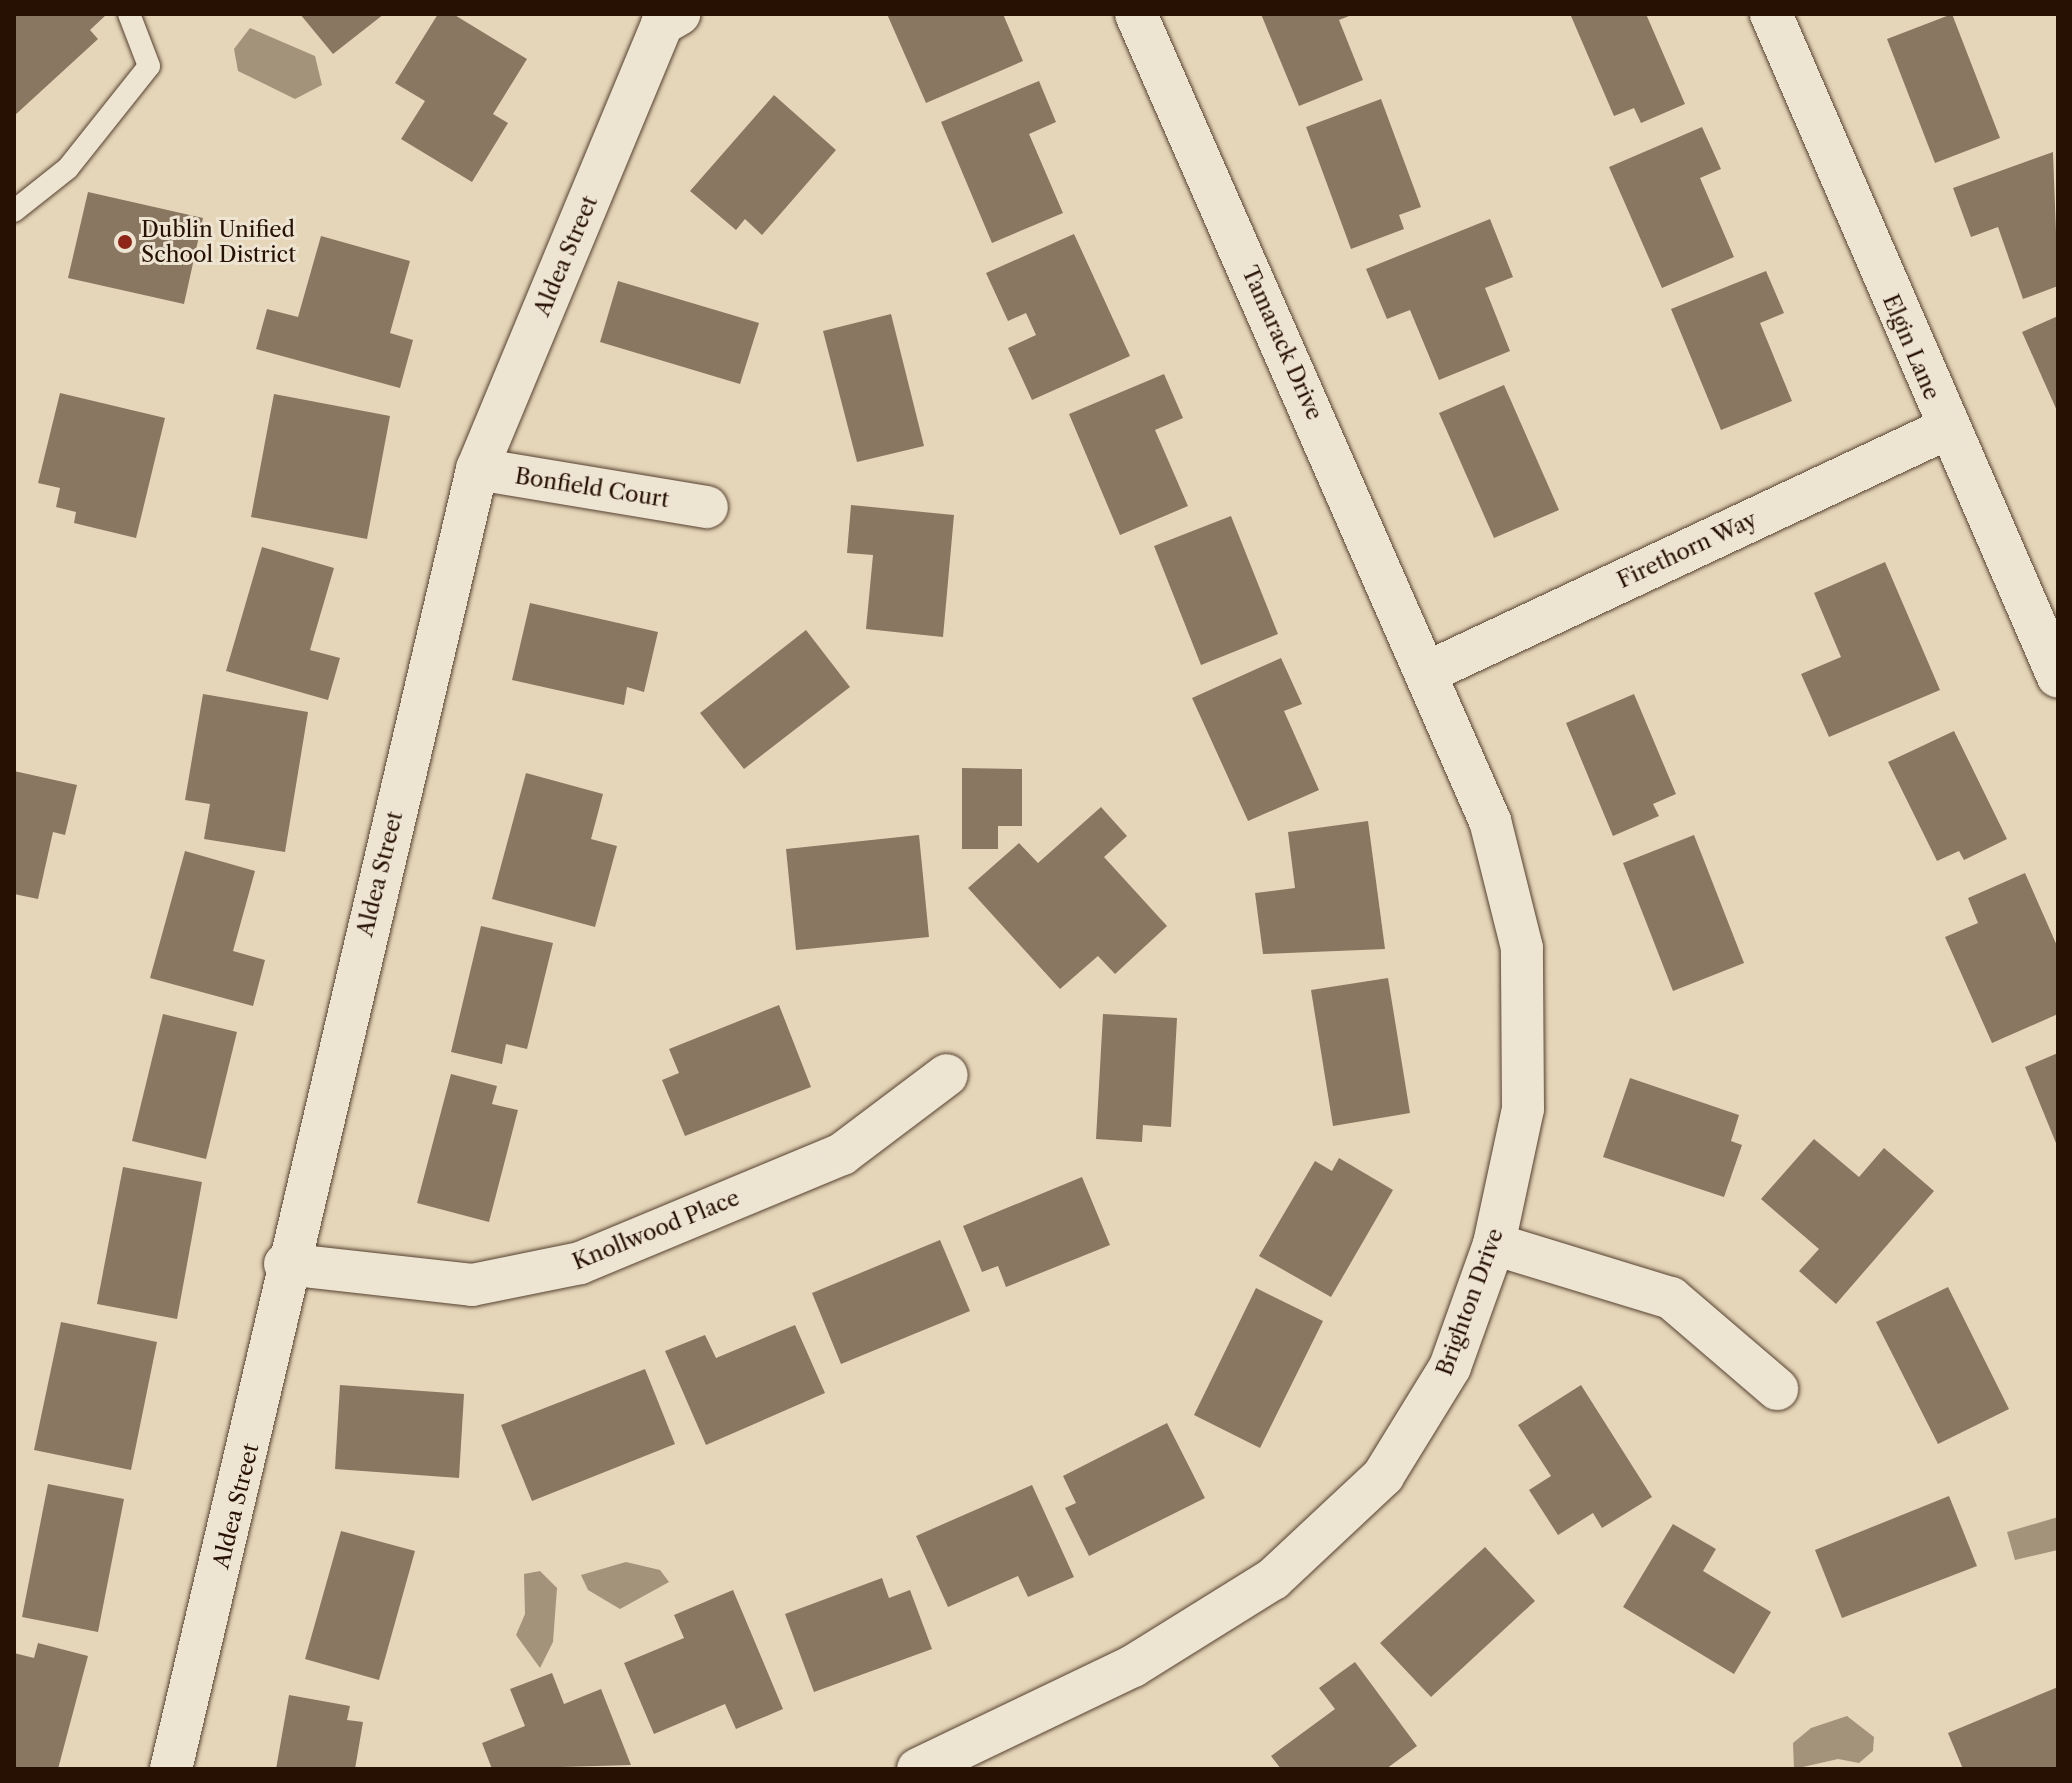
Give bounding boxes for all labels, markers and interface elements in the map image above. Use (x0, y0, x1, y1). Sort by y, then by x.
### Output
street label: Aldea Street (529, 192, 603, 320)
place label: Dublin Unified School District (141, 216, 296, 268)
marker: Dublin Unified School District (116, 233, 134, 251)
street label: Tamarack Drive (1236, 262, 1328, 424)
street label: Elgin Lane (1877, 290, 1945, 404)
street label: Bonfield Court (513, 463, 671, 513)
street label: Firethorn Way (1613, 506, 1761, 594)
street label: Aldea Street (352, 809, 408, 939)
street label: Knollwood Place (569, 1184, 743, 1276)
street label: Brighton Drive (1431, 1225, 1509, 1379)
street label: Aldea Street (208, 1441, 264, 1571)

